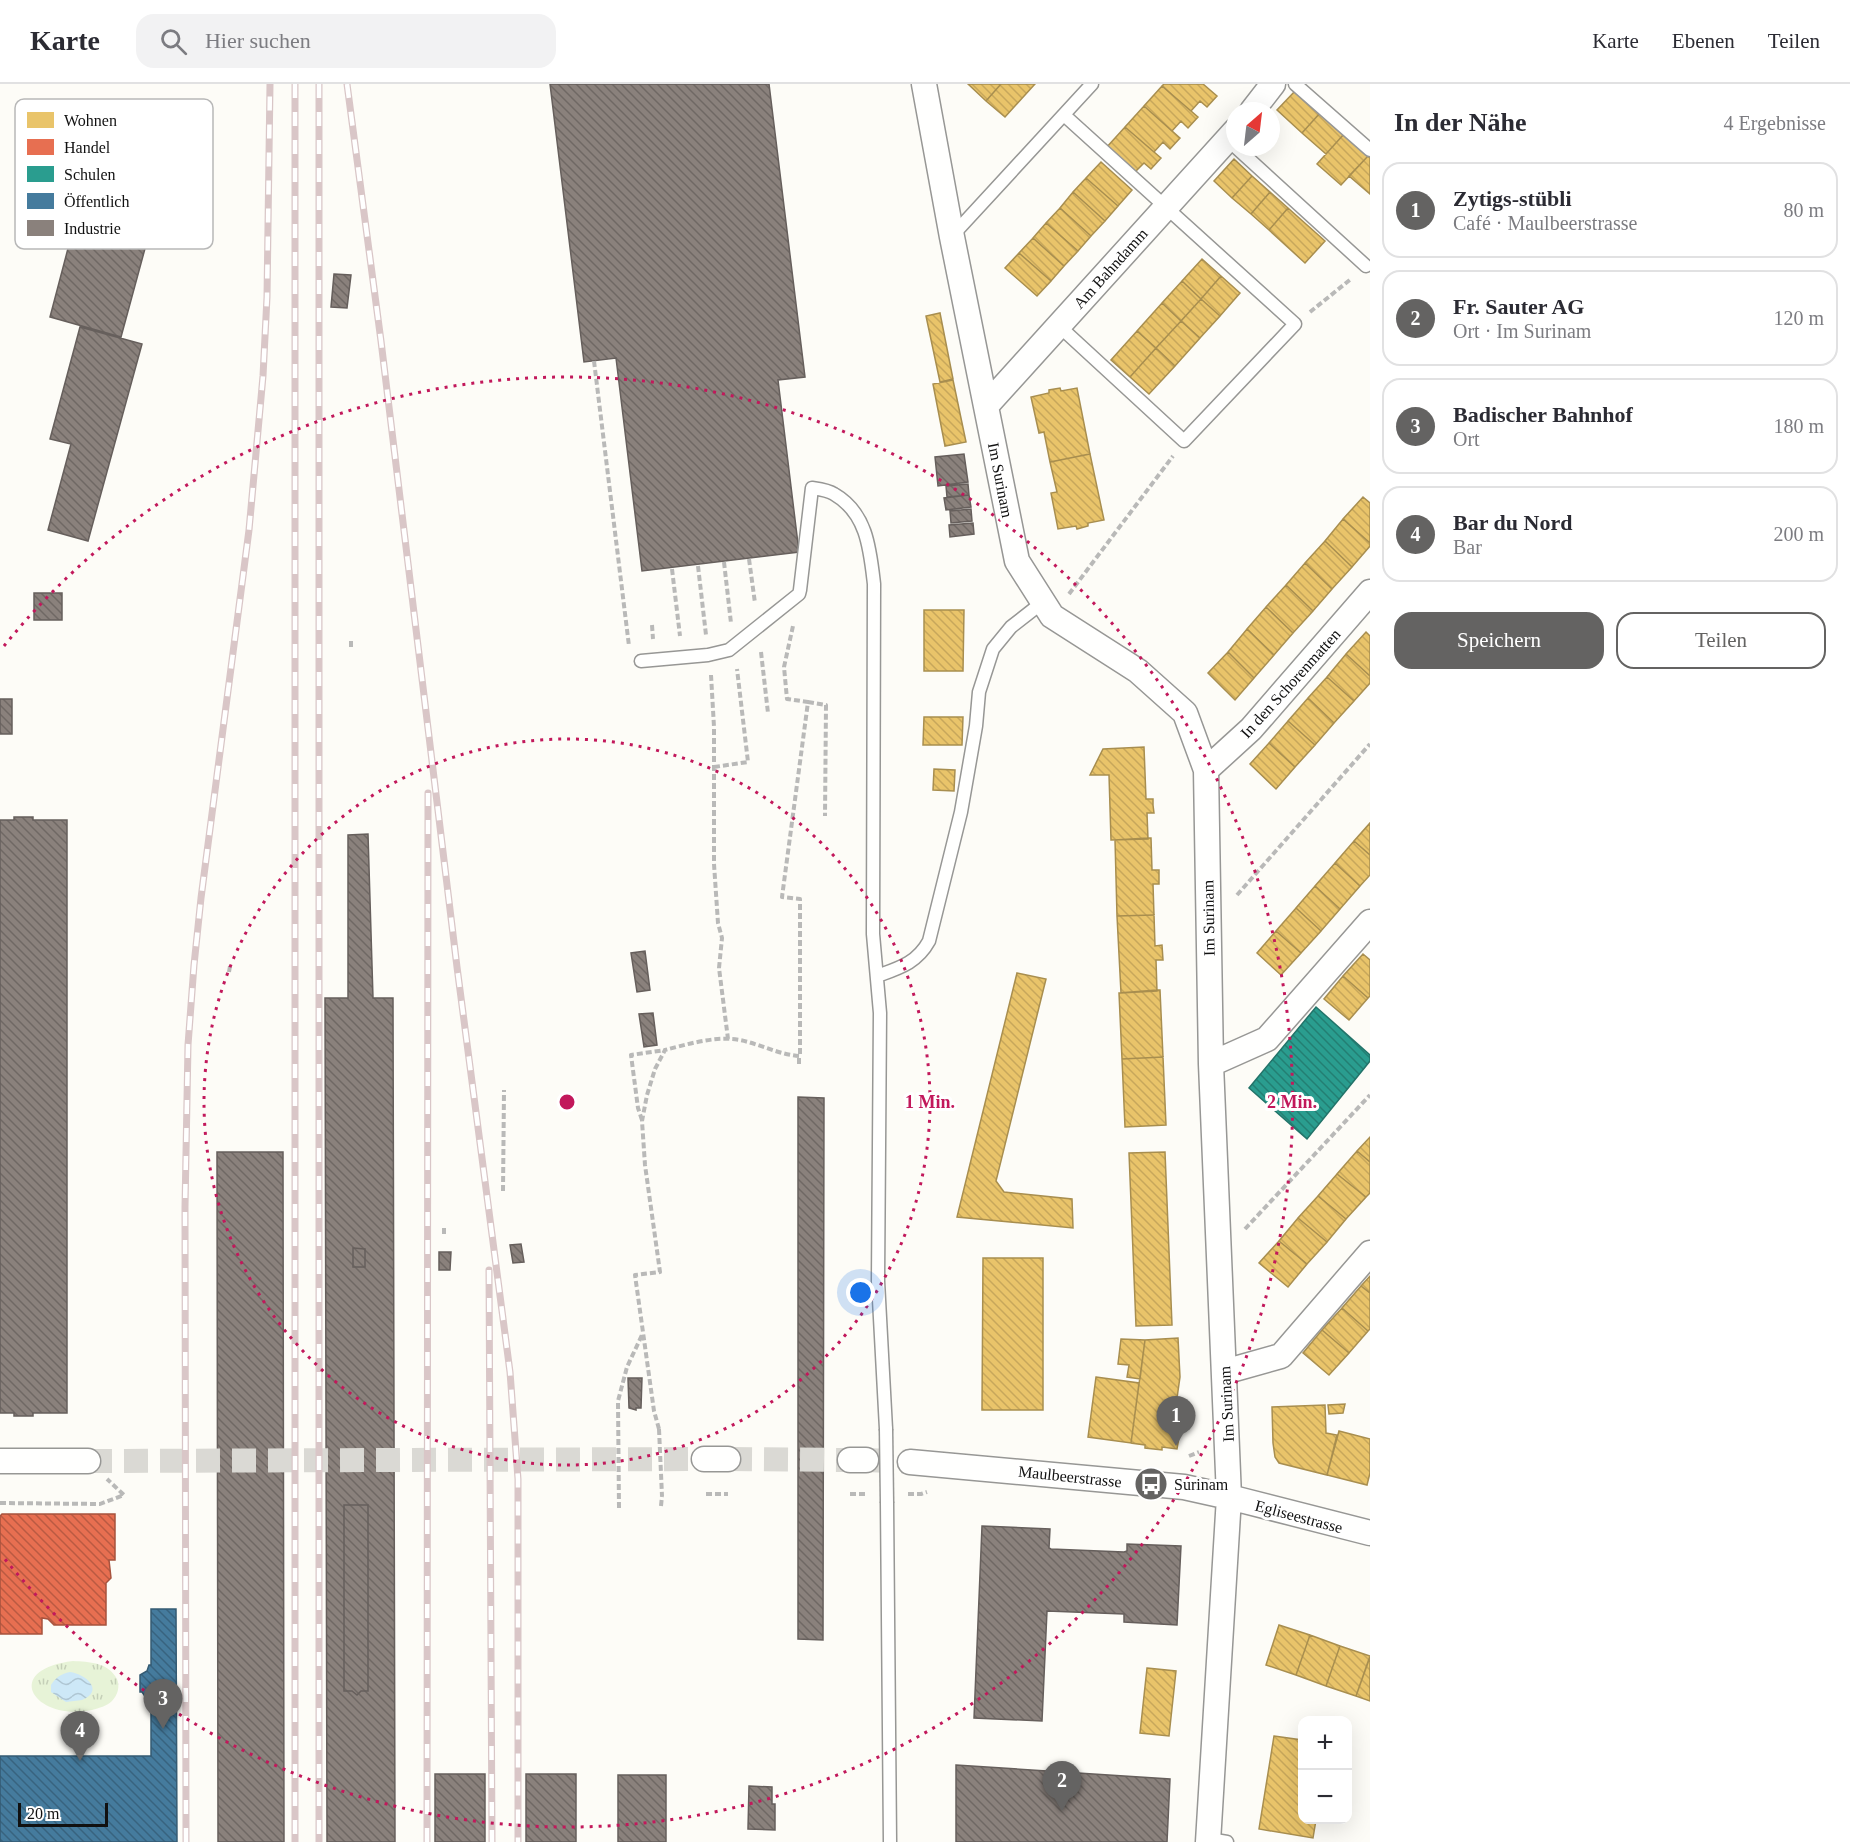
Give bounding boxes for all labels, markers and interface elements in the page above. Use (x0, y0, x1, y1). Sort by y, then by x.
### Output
search box (136, 14, 556, 68)
text: Karte (30, 25, 100, 56)
icon: search (157, 25, 190, 58)
text: Hier suchen (205, 28, 311, 53)
text: Karte (1592, 29, 1639, 53)
text: Ebenen (1672, 29, 1735, 53)
text: Teilen (1768, 29, 1820, 53)
legend (15, 99, 213, 249)
north arrow (1226, 102, 1280, 156)
text: In der Nähe (1394, 108, 1526, 137)
text: Wohnen (64, 112, 117, 129)
text: 4 Ergebnisse (1724, 112, 1826, 134)
text: Handel (64, 139, 111, 156)
text: Schulen (64, 166, 116, 183)
text: Zytigs-stübli (1453, 186, 1572, 211)
text: Öffentlich (64, 193, 129, 210)
text: 1 (1411, 199, 1421, 221)
text: 80 m (1783, 199, 1824, 221)
text: Café · Maulbeerstrasse (1453, 212, 1637, 234)
text: Industrie (64, 220, 121, 237)
street label: Am Bahndamm (1070, 224, 1151, 312)
text: Fr. Sauter AG (1453, 294, 1584, 319)
text: 2 (1411, 307, 1421, 329)
text: 120 m (1773, 307, 1824, 329)
text: Ort · Im Surinam (1453, 320, 1591, 342)
text: Badischer Bahnhof (1453, 402, 1633, 427)
text: 3 (1411, 415, 1421, 437)
text: 180 m (1773, 415, 1824, 437)
text: Ort (1453, 428, 1480, 450)
street label: Im Surinam (985, 441, 1016, 520)
text: Bar du Nord (1453, 510, 1572, 535)
text: 4 (1411, 523, 1421, 545)
text: 200 m (1773, 523, 1824, 545)
text: Bar (1453, 536, 1482, 558)
button: Speichern (1394, 612, 1604, 669)
button: Teilen (1616, 612, 1826, 669)
street label: In den Schorenmatten (1237, 625, 1344, 741)
street label: Im Surinam (1199, 879, 1218, 956)
centre of rings (557, 1092, 577, 1112)
text: 1 Min. (905, 1092, 955, 1112)
text: 2 Min. (1267, 1092, 1317, 1112)
your location (846, 1278, 875, 1307)
street label: Im Surinam (1216, 1365, 1237, 1442)
pin: 1 (1156, 1396, 1196, 1446)
street label: Maulbeerstrasse (1017, 1463, 1123, 1490)
bus stop icon: Surinam (1133, 1466, 1169, 1502)
place label: Surinam (1174, 1476, 1229, 1493)
street label: Egliseestrasse (1253, 1497, 1344, 1537)
pin: 3 (144, 1680, 182, 1729)
pin: 4 (60, 1712, 100, 1761)
map controls (1298, 1716, 1352, 1824)
button: + (1298, 1716, 1352, 1770)
pin: 2 (1042, 1762, 1082, 1811)
button: − (1298, 1770, 1352, 1824)
scale bar (18, 1800, 108, 1828)
text: 20 m (27, 1805, 59, 1822)

